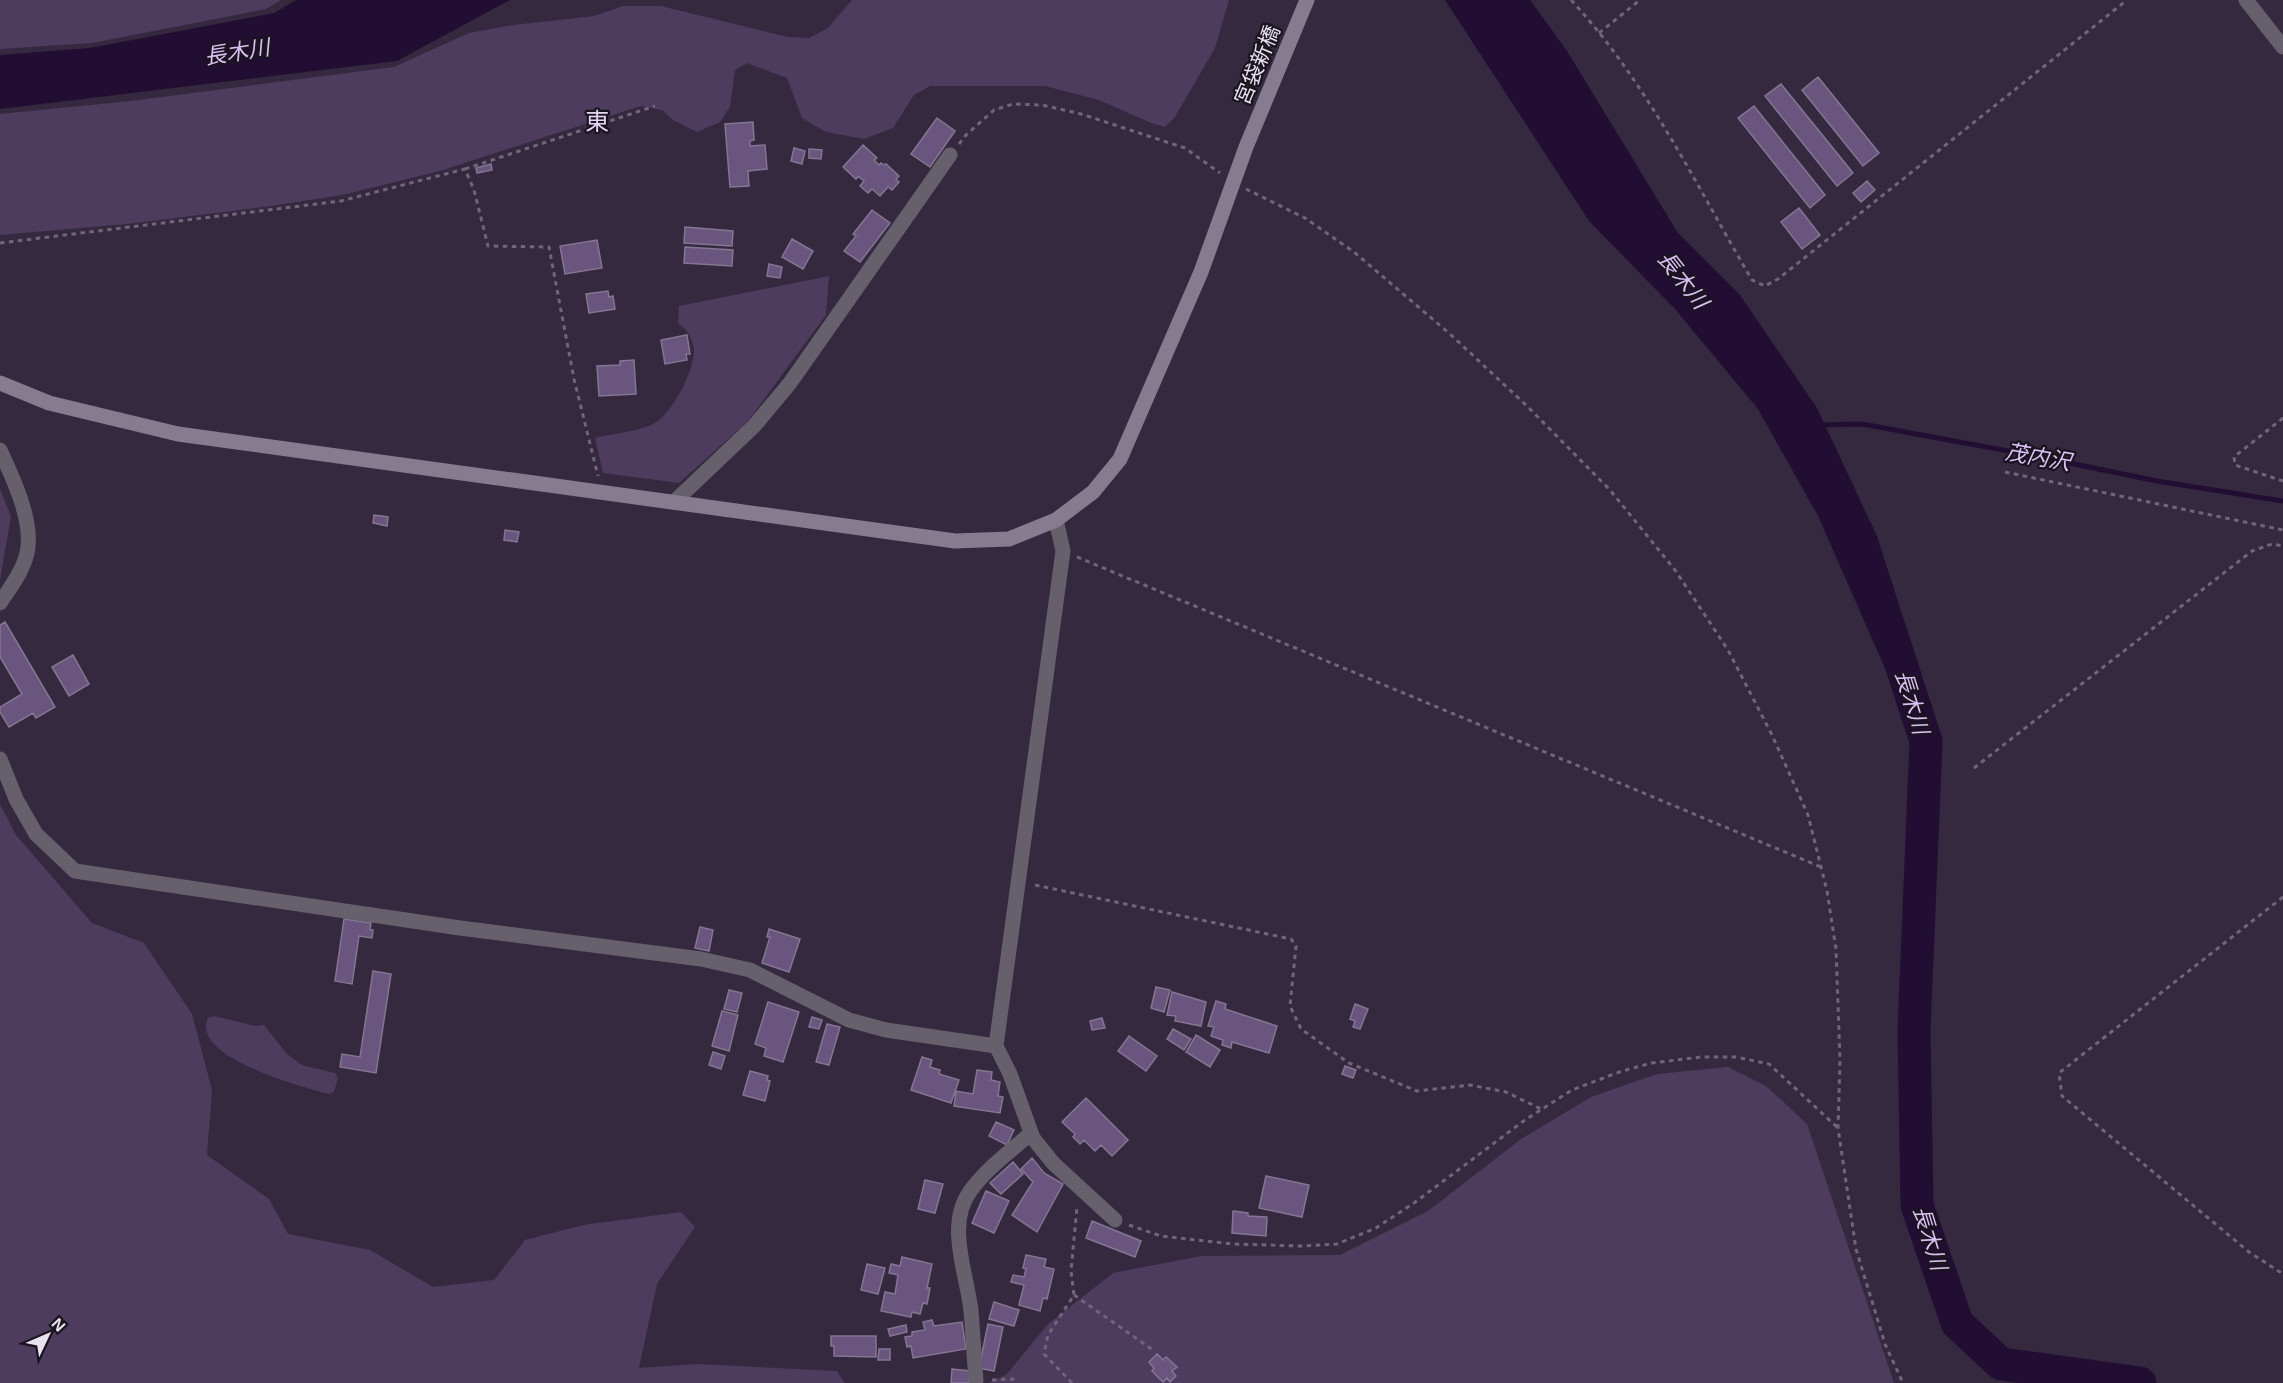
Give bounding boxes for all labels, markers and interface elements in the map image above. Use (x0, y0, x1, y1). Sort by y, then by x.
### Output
street label: 宮袋新橋 (1230, 22, 1284, 108)
water label: 長木川 (202, 34, 274, 70)
district label: 東 (585, 108, 609, 135)
water label: 長木川 (1653, 246, 1714, 315)
water label: 茂内沢 (2003, 439, 2076, 476)
water label: 長木川 (1890, 667, 1934, 739)
water label: 長木川 (1908, 1203, 1952, 1275)
north arrow (18, 1305, 78, 1365)
text: N (48, 1315, 69, 1335)

